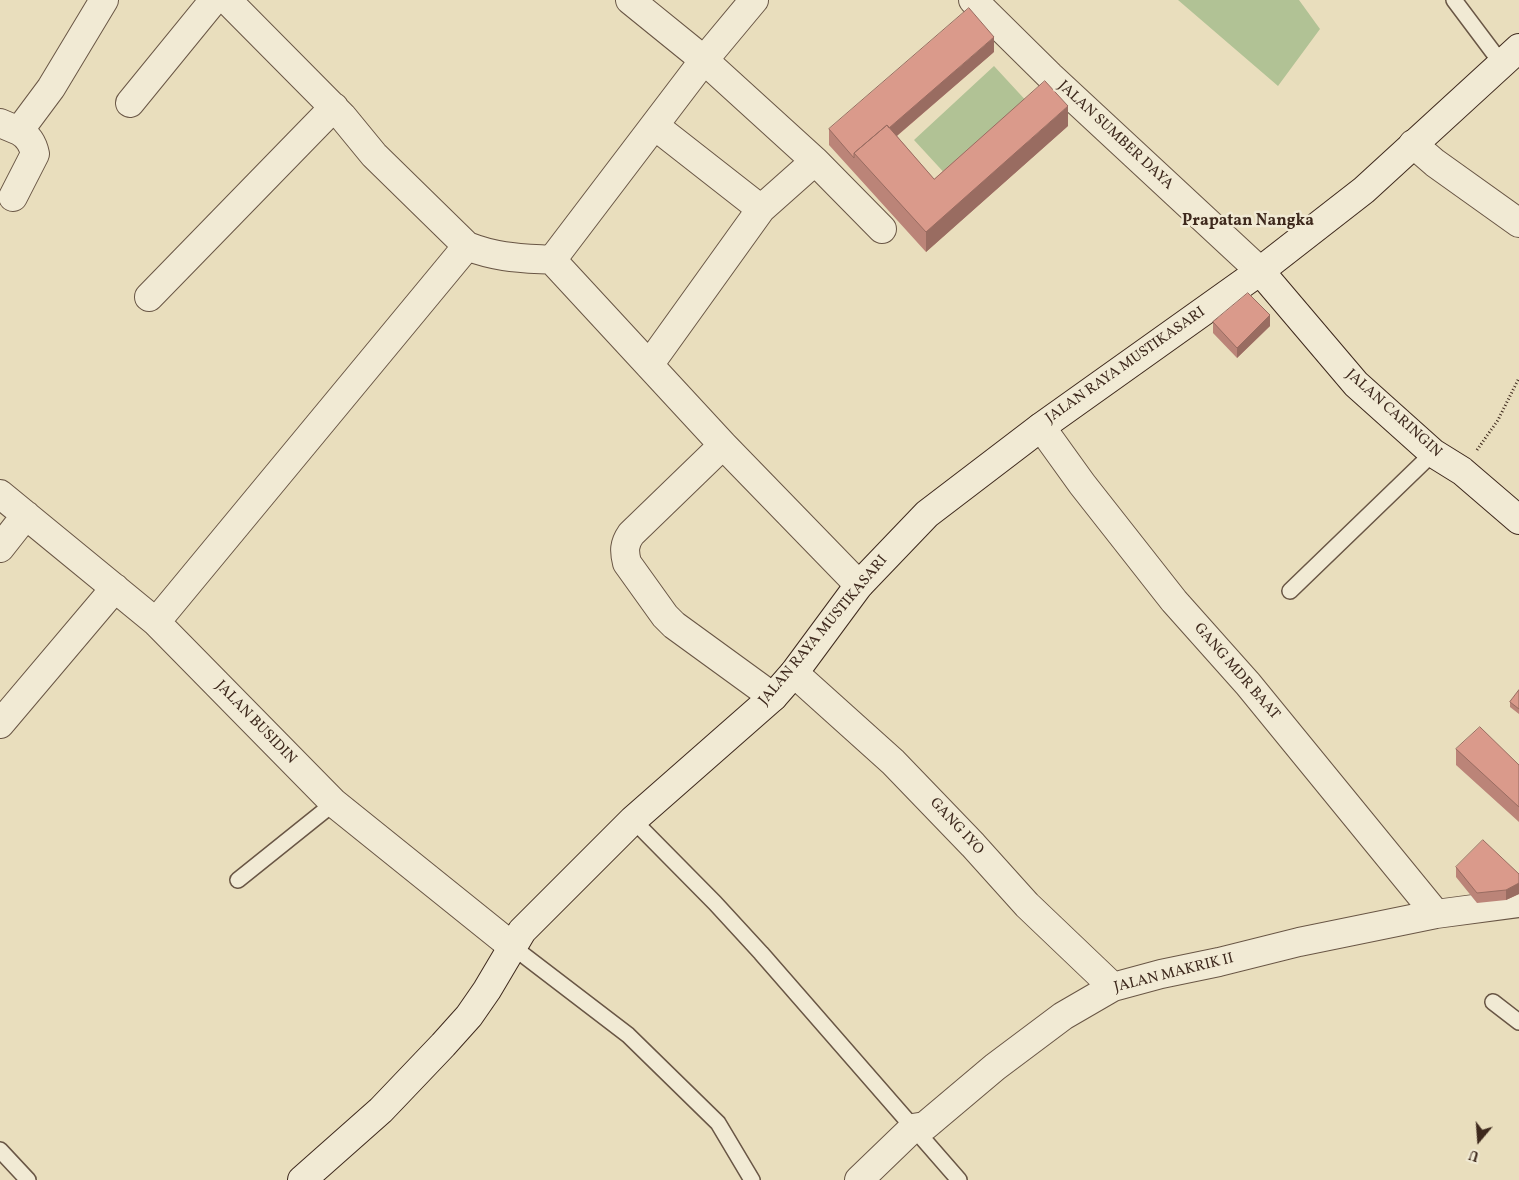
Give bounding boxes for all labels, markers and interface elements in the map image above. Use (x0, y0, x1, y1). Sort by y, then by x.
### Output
street label: JALAN SUMBER DAYA (1053, 78, 1177, 194)
district label: Prapatan Nangka (1182, 212, 1314, 232)
street label: JALAN RAYA MUSTIKASARI (1043, 304, 1209, 428)
street label: JALAN CARINGIN (1341, 366, 1445, 462)
street label: JALAN RAYA MUSTIKASARI (756, 552, 892, 710)
street label: GANG MDR BAAT (1189, 620, 1283, 724)
street label: JALAN BUSIDIN (211, 678, 299, 768)
street label: GANG IYO (925, 795, 987, 859)
street label: JALAN MAKRIK II (1112, 950, 1236, 998)
north arrow (1454, 1115, 1504, 1165)
text: U (1467, 1144, 1482, 1165)

